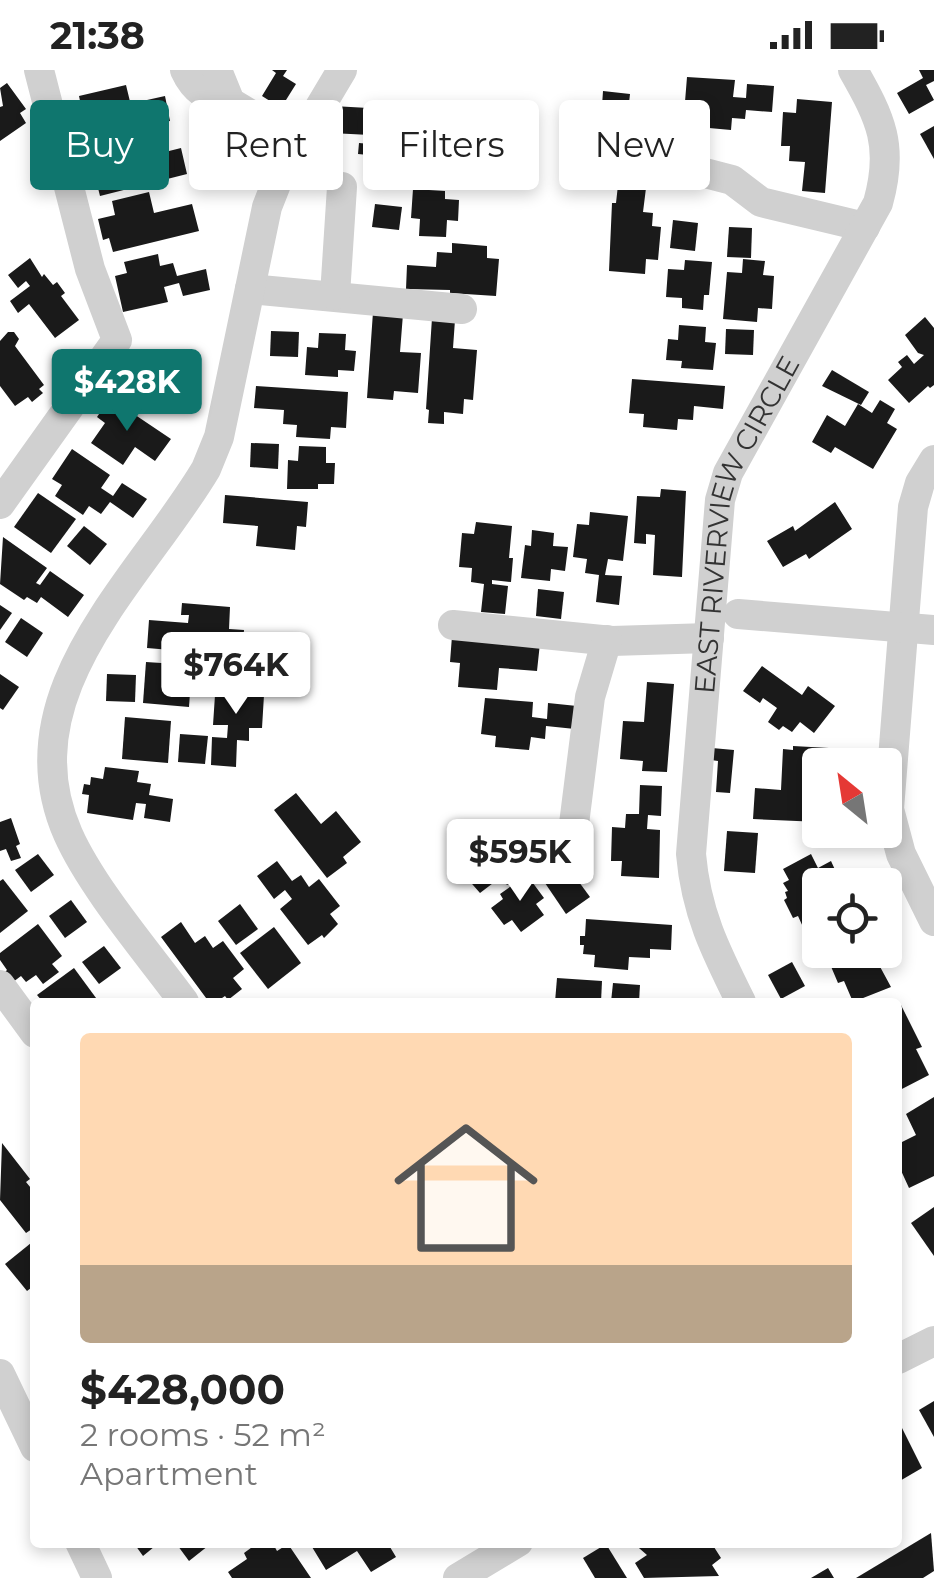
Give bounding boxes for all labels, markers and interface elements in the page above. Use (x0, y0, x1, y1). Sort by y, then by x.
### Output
text: 21:38 (50, 12, 145, 59)
chip: Buy (30, 100, 169, 190)
chip: Rent (189, 100, 343, 190)
chip: Filters (363, 100, 539, 190)
chip: New (559, 100, 710, 190)
pin: $428K (57, 349, 197, 434)
street label: EAST RIVERVIEW CIRCLE (687, 350, 807, 695)
text: $428K (74, 362, 180, 401)
pin: $764K (166, 632, 306, 717)
text: $764K (183, 645, 289, 684)
north arrow (802, 748, 902, 848)
map controls (802, 748, 902, 968)
pin: $595K (450, 819, 590, 904)
text: $595K (469, 832, 571, 871)
button: locate (802, 868, 902, 968)
icon: home (376, 1098, 556, 1278)
text: $428,000 (80, 1363, 285, 1415)
text: 2 rooms · 52 m² (80, 1415, 326, 1454)
text: Apartment (80, 1454, 258, 1493)

